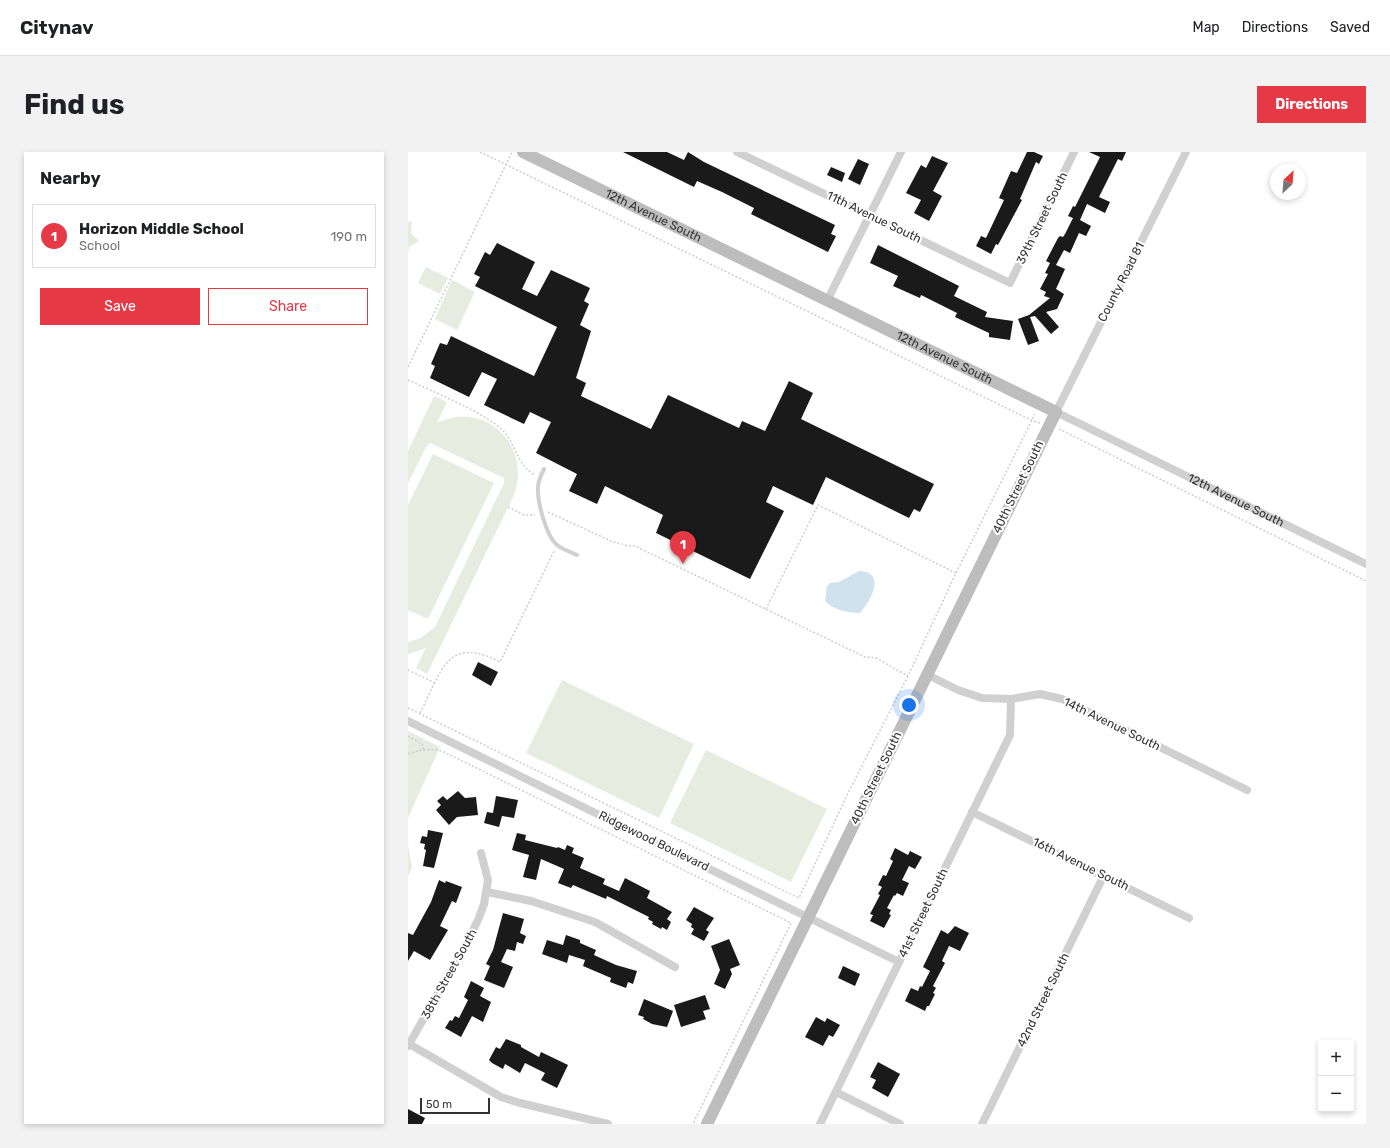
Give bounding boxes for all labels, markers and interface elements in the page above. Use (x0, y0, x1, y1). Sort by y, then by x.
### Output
text: Citynav (20, 16, 93, 39)
text: Map (1193, 19, 1220, 36)
text: Directions (1242, 19, 1308, 36)
text: Saved (1330, 19, 1370, 36)
button: Directions (1257, 86, 1366, 123)
text: Find us (24, 88, 124, 121)
north arrow (1270, 164, 1306, 200)
text: Nearby (40, 168, 101, 188)
street label: 39th Street South (1014, 170, 1070, 266)
street label: 12th Avenue South (603, 186, 704, 245)
street label: 11th Avenue South (824, 188, 924, 246)
text: Horizon Middle School (79, 220, 244, 238)
text: 1 (51, 229, 57, 244)
text: 190 m (331, 229, 367, 244)
text: School (79, 238, 120, 253)
street label: County Road 81 (1095, 240, 1147, 324)
button: Save (40, 288, 200, 325)
button: Share (208, 288, 368, 325)
street label: 12th Avenue South (894, 328, 995, 387)
street label: 40th Street South (990, 438, 1046, 536)
street label: 12th Avenue South (1185, 471, 1286, 530)
pin: 1 (670, 531, 696, 564)
your location (899, 695, 919, 715)
street label: 14th Avenue South (1061, 695, 1163, 753)
street label: 40th Street South (848, 729, 904, 827)
street label: Ridgewood Boulevard (597, 808, 711, 874)
street label: 16th Avenue South (1030, 835, 1132, 893)
street label: 41st Street South (895, 866, 951, 960)
street label: 38th Street South (418, 926, 480, 1022)
street label: 42nd Street South (1014, 951, 1072, 1049)
map controls (1318, 1040, 1354, 1112)
button: + (1318, 1040, 1354, 1076)
button: − (1318, 1076, 1354, 1112)
scale bar (420, 1096, 490, 1115)
text: 50 m (426, 1098, 452, 1111)

